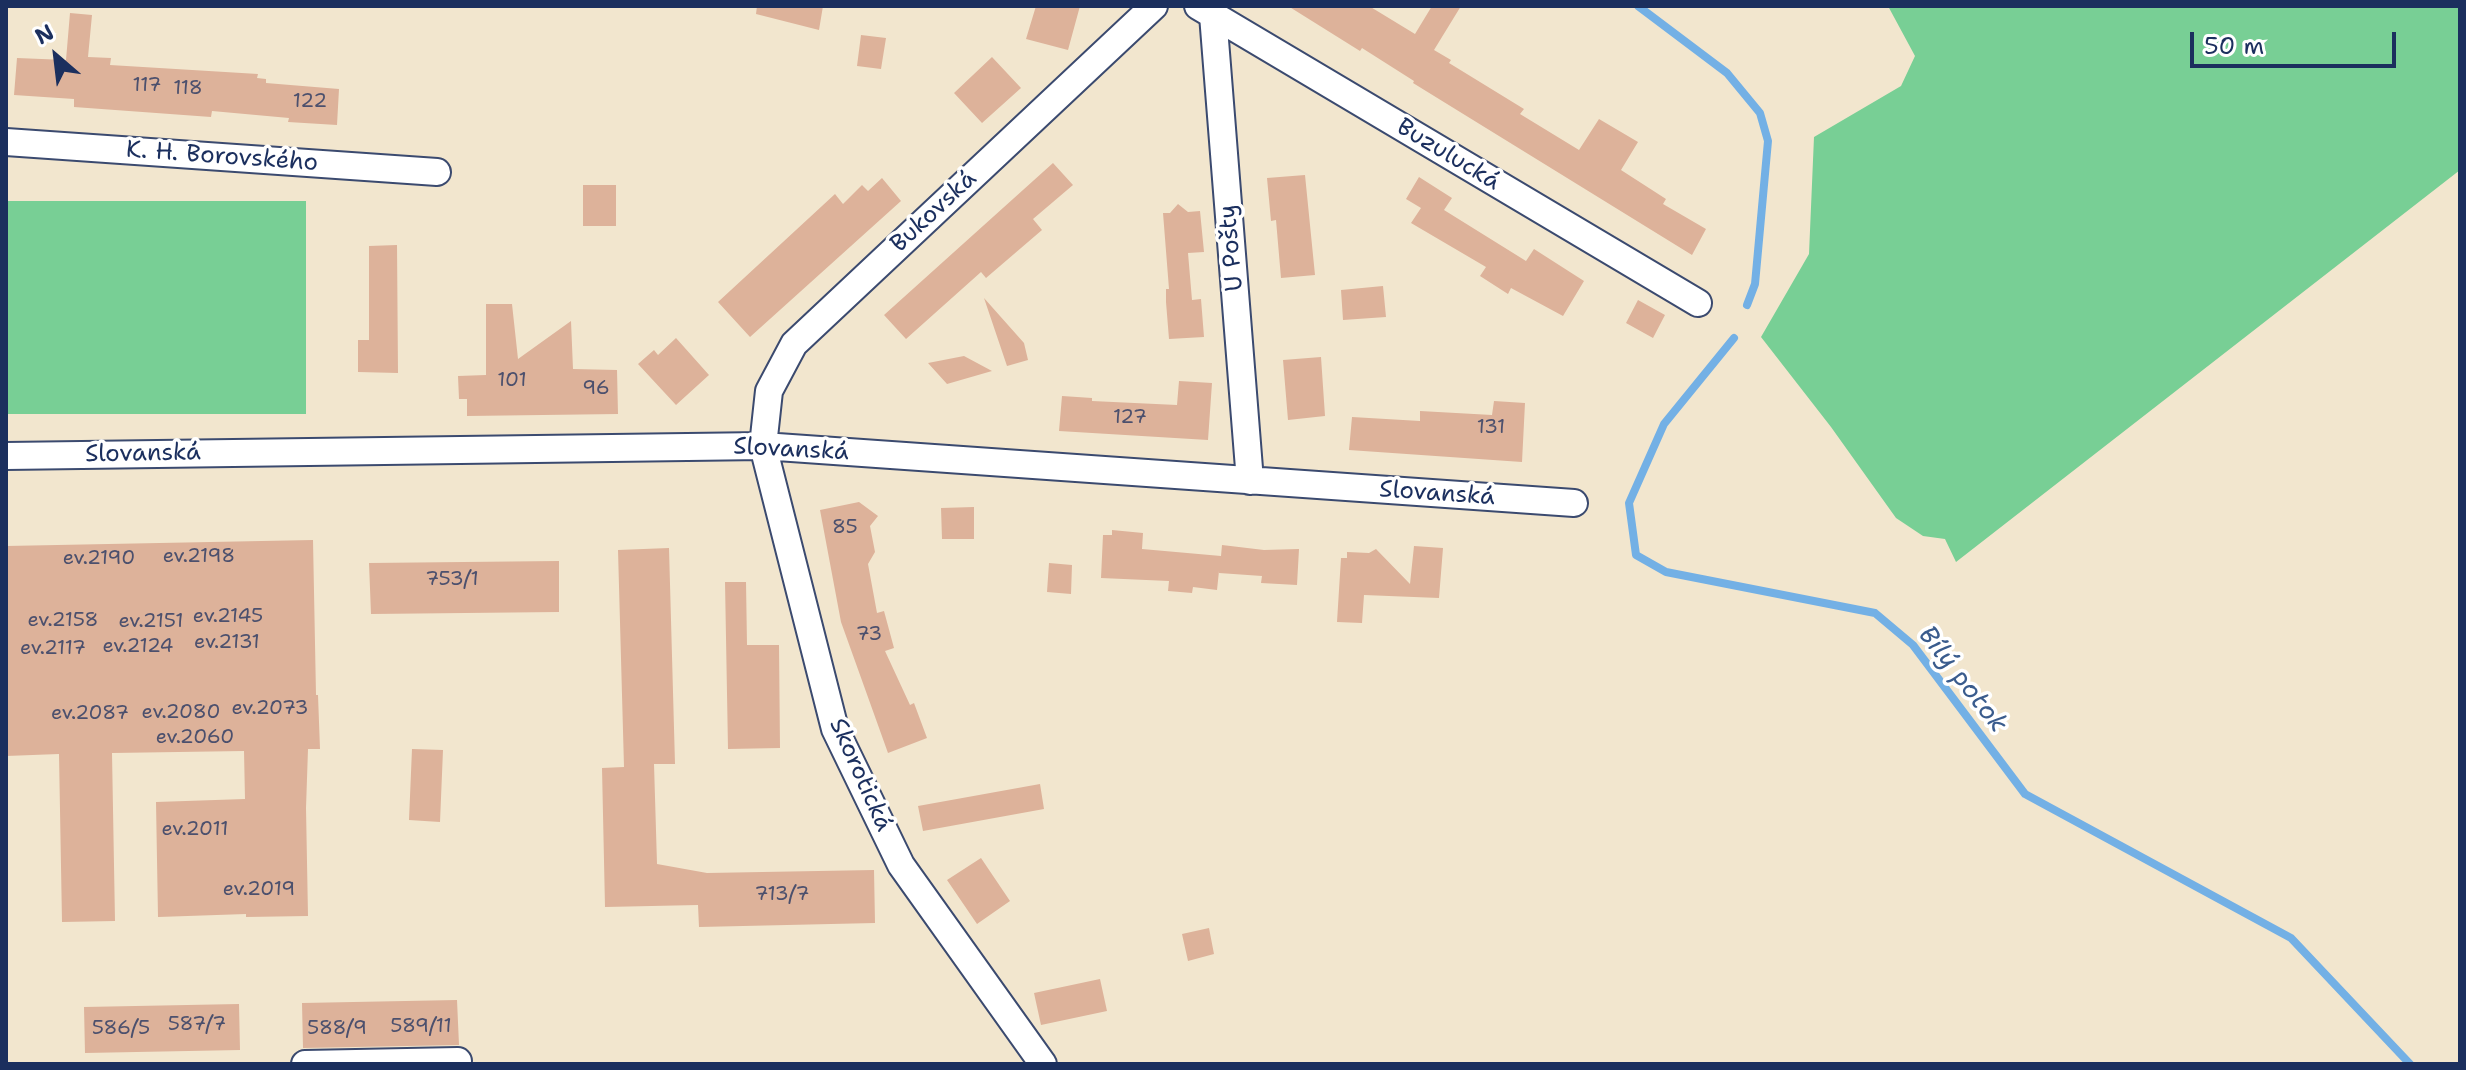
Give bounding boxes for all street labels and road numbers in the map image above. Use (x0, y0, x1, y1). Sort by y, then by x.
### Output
street label: Buzulucká (1391, 113, 1505, 197)
street label: K. H. Borovského (125, 136, 319, 178)
street label: Bukovská (885, 165, 983, 259)
street label: U Pošty (1214, 203, 1250, 293)
street label: Slovanská (732, 433, 850, 467)
street label: Slovanská (85, 439, 201, 469)
street label: Slovanská (1378, 476, 1496, 512)
street label: Skorotická (822, 714, 898, 836)

